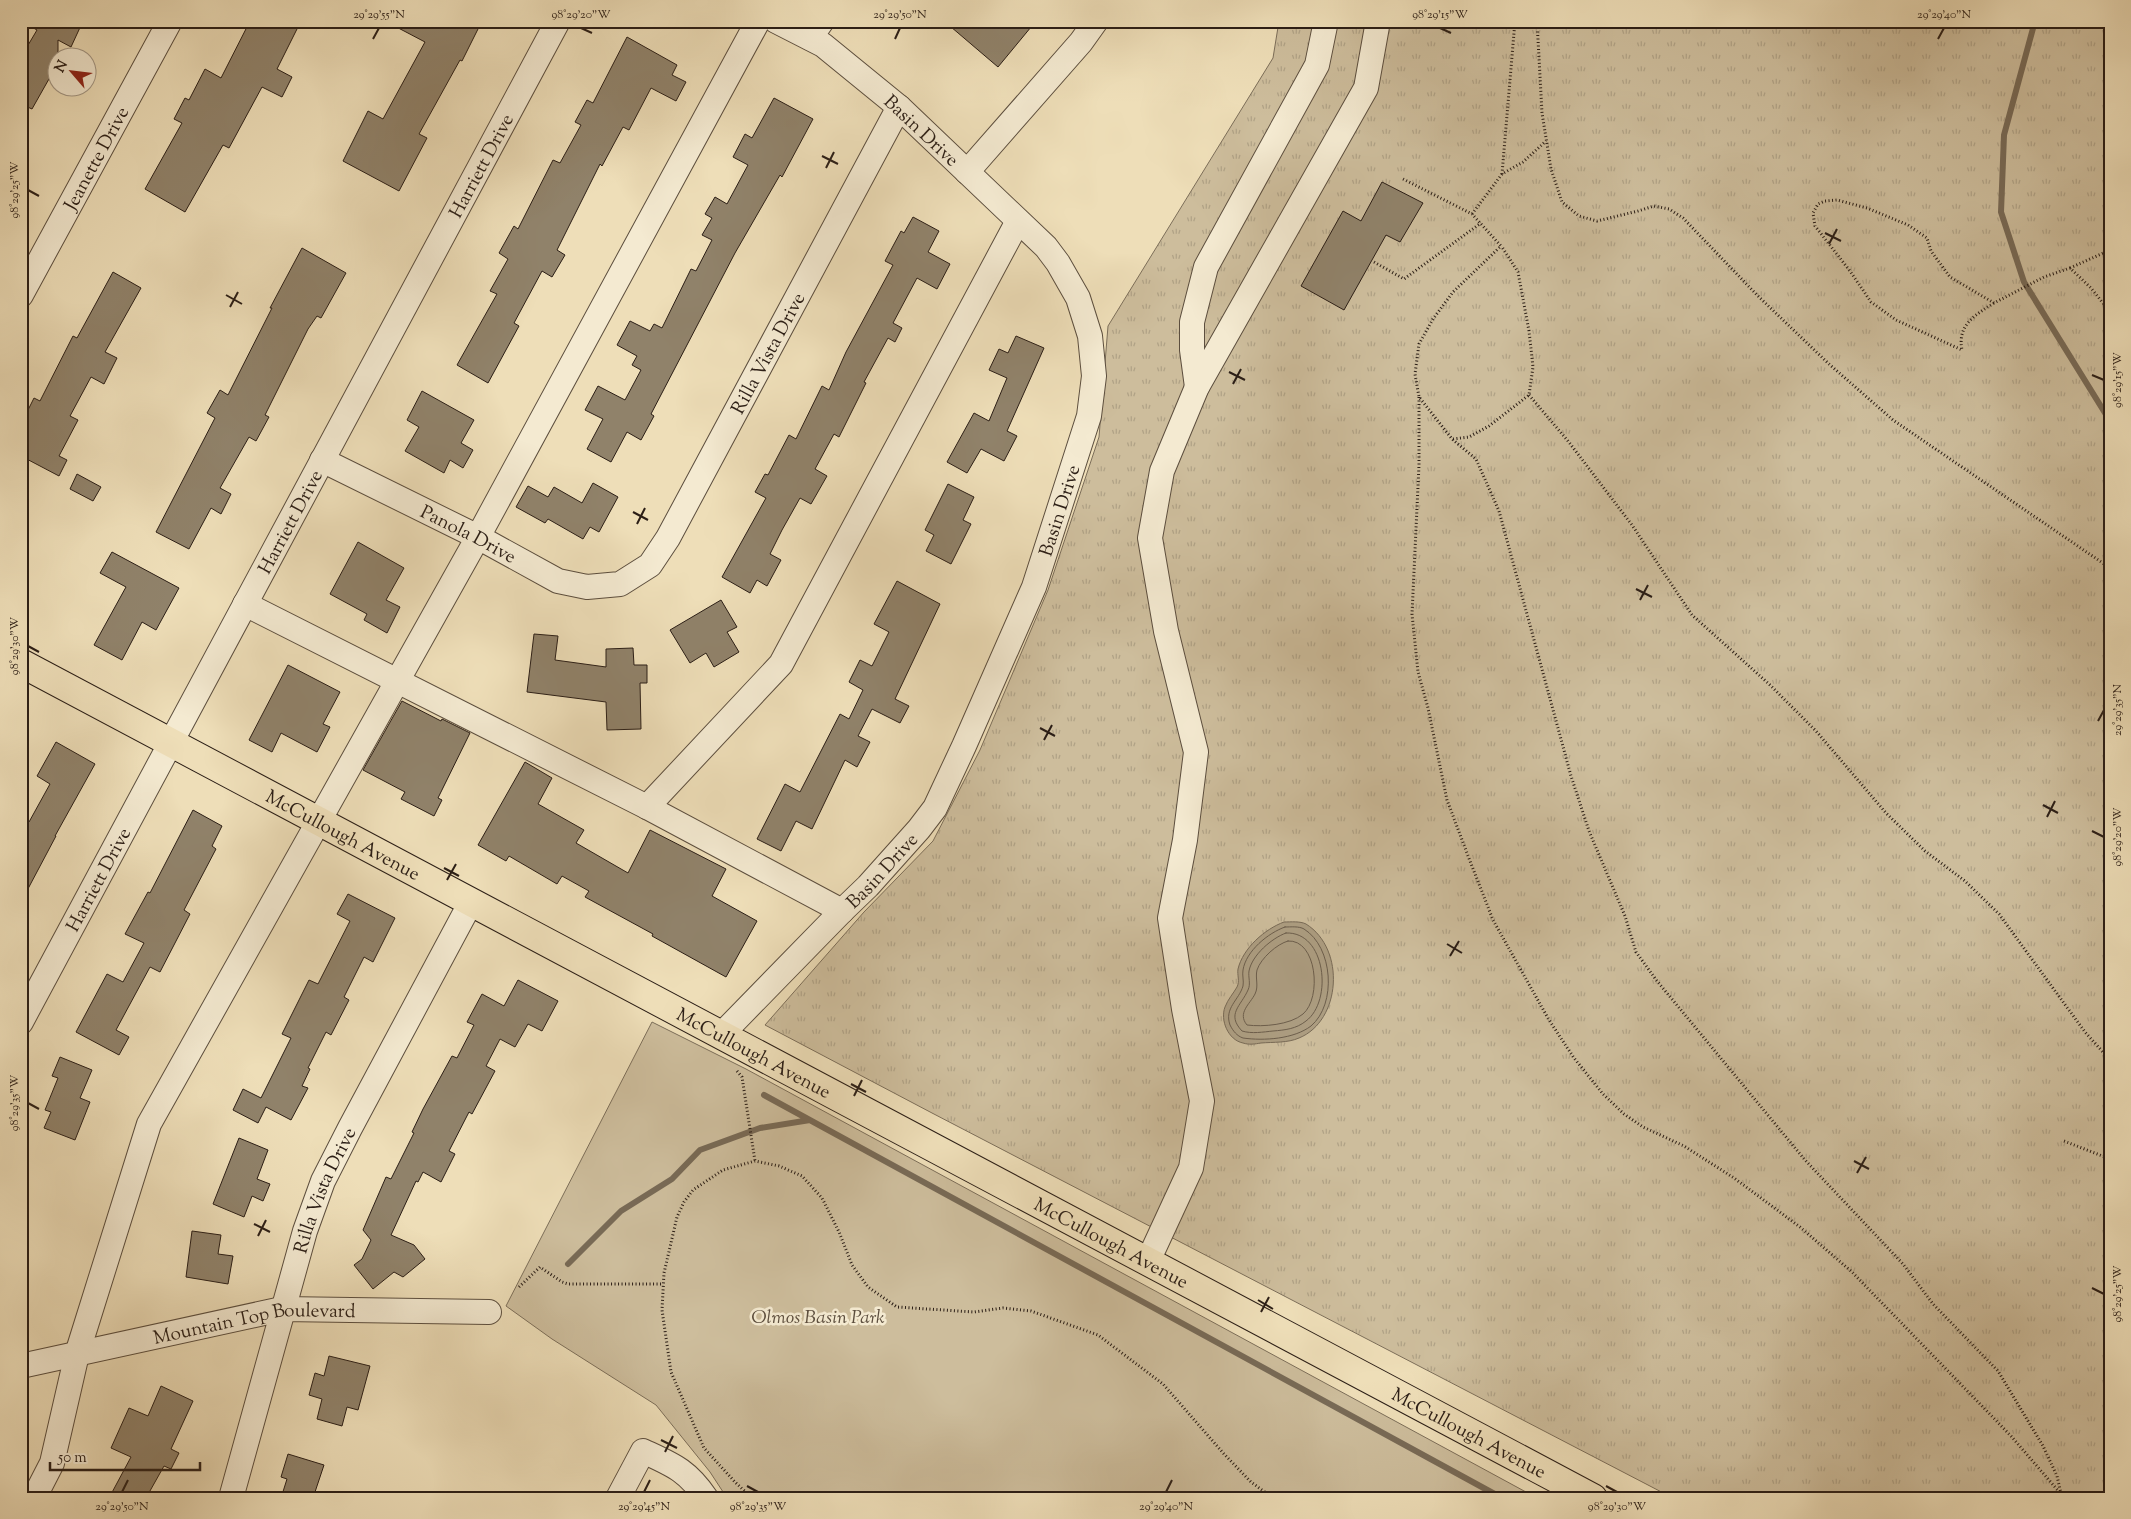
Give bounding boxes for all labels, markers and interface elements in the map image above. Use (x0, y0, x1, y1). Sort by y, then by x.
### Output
text: 29°29'55"N (353, 6, 405, 24)
text: 98°29'20"W (551, 6, 611, 24)
text: 29°29'50"N (873, 6, 927, 24)
text: 98°29'15"W (1412, 6, 1469, 24)
text: 29°29'40"N (1917, 6, 1971, 24)
north arrow (48, 48, 98, 98)
text: N (51, 57, 74, 76)
street label: Basin Drive (876, 90, 964, 174)
street label: Jeanette Drive (58, 102, 137, 217)
street label: Harriett Drive (444, 110, 522, 224)
text: 98°29'25"W (6, 161, 24, 219)
street label: Rilla Vista Drive (726, 288, 813, 420)
text: 98°29'15"W (2109, 351, 2127, 408)
street label: Basin Drive (1034, 462, 1088, 560)
street label: Harriett Drive (253, 466, 331, 580)
street label: Panola Drive (415, 500, 520, 571)
text: 98°29'30"W (6, 616, 24, 675)
text: 29°29'35"N (2109, 684, 2127, 736)
street label: McCullough Avenue (260, 784, 424, 889)
text: 98°29'20"W (2109, 807, 2127, 867)
street label: Harriett Drive (61, 823, 139, 937)
street label: Basin Drive (841, 828, 925, 916)
street label: McCullough Avenue (671, 1002, 835, 1107)
text: 98°29'35"W (6, 1074, 24, 1131)
street label: Rilla Vista Drive (288, 1123, 364, 1257)
street label: McCullough Avenue (1028, 1192, 1193, 1297)
text: 98°29'25"W (2109, 1265, 2127, 1323)
street label: Mountain Top Boulevard (151, 1298, 356, 1353)
park label: Olmos Basin Park (751, 1305, 885, 1332)
street label: McCullough Avenue (1386, 1382, 1550, 1487)
scale bar (50, 1439, 200, 1471)
text: 50 m (57, 1448, 87, 1469)
text: 29°29'50"N (95, 1498, 149, 1516)
text: 29°29'45"N (618, 1498, 671, 1516)
text: 98°29'35"W (730, 1498, 787, 1516)
text: 29°29'40"N (1139, 1498, 1193, 1516)
text: 98°29'30"W (1588, 1498, 1647, 1516)

